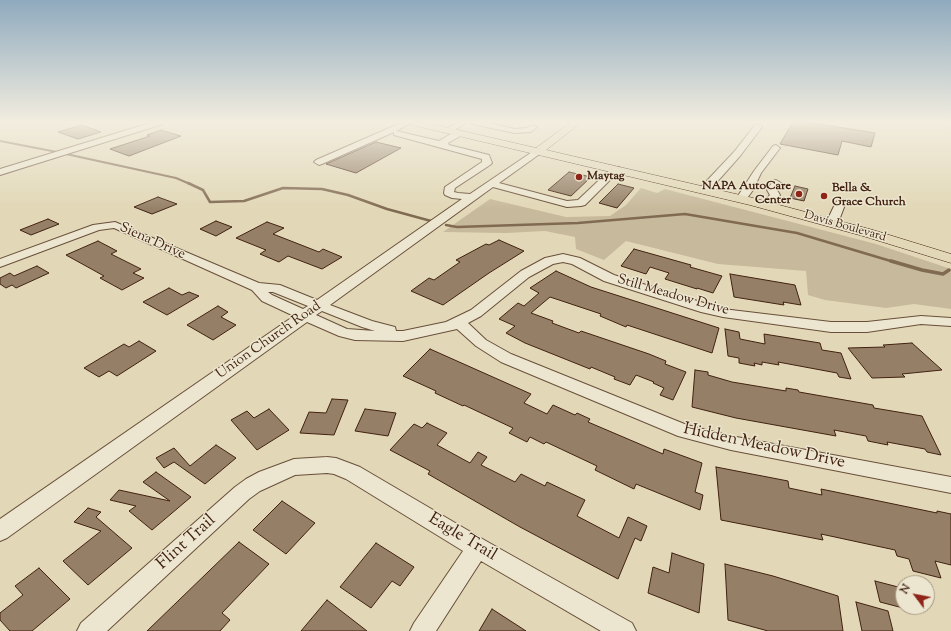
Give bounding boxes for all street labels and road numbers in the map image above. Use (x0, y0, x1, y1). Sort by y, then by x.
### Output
street label: Davis Boulevard (802, 208, 888, 246)
street label: Siena Drive (117, 220, 187, 264)
street label: Still Meadow Drive (615, 272, 731, 320)
street label: Union Church Road (213, 299, 325, 383)
street label: Hidden Meadow Drive (681, 420, 847, 474)
street label: Eagle Trail (424, 510, 500, 566)
street label: Flint Trail (153, 511, 221, 575)

